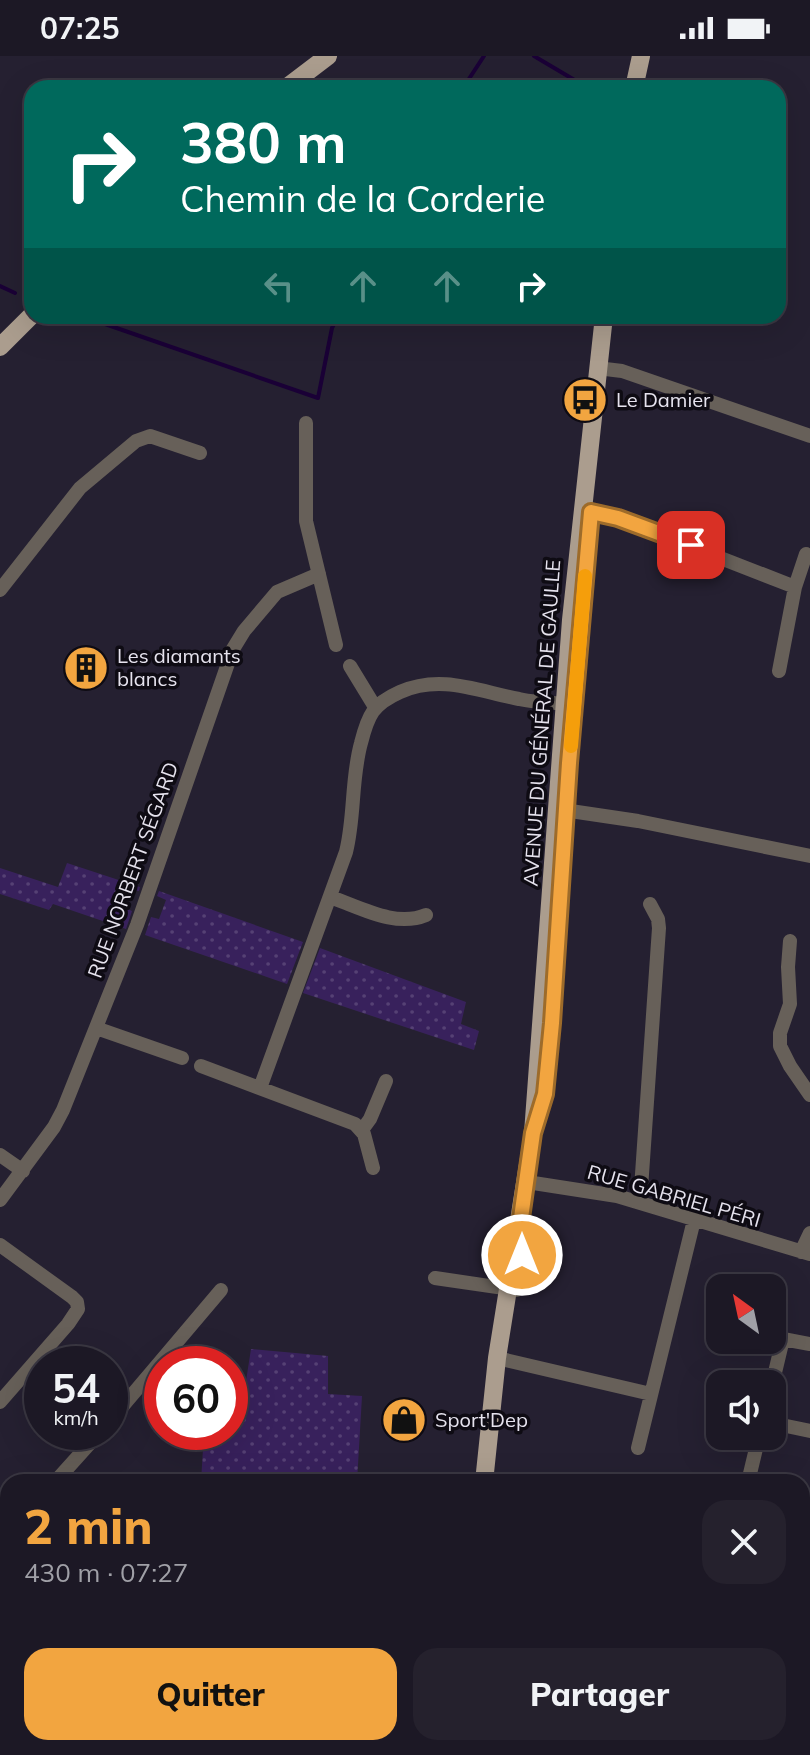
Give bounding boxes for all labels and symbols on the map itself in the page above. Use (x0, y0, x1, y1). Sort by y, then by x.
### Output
bus stop icon: Le Damier (561, 376, 609, 424)
place label: Le Damier (616, 387, 711, 412)
pin (657, 511, 725, 579)
street label: AVENUE DU GÉNÉRAL DE GAULLE (518, 559, 565, 887)
place label: Les diamants blancs (117, 643, 241, 691)
building icon: Les diamants blancs (62, 644, 110, 692)
street label: RUE NORBERT SÉGARD (82, 758, 183, 981)
street label: RUE GABRIEL PÉRI (585, 1159, 764, 1232)
position arrow (480, 1213, 564, 1297)
north arrow (706, 1274, 786, 1354)
speed limit sign: 60 (144, 1346, 248, 1450)
shop icon: Sport'Dep (380, 1396, 428, 1444)
place label: Sport'Dep (435, 1407, 528, 1432)

